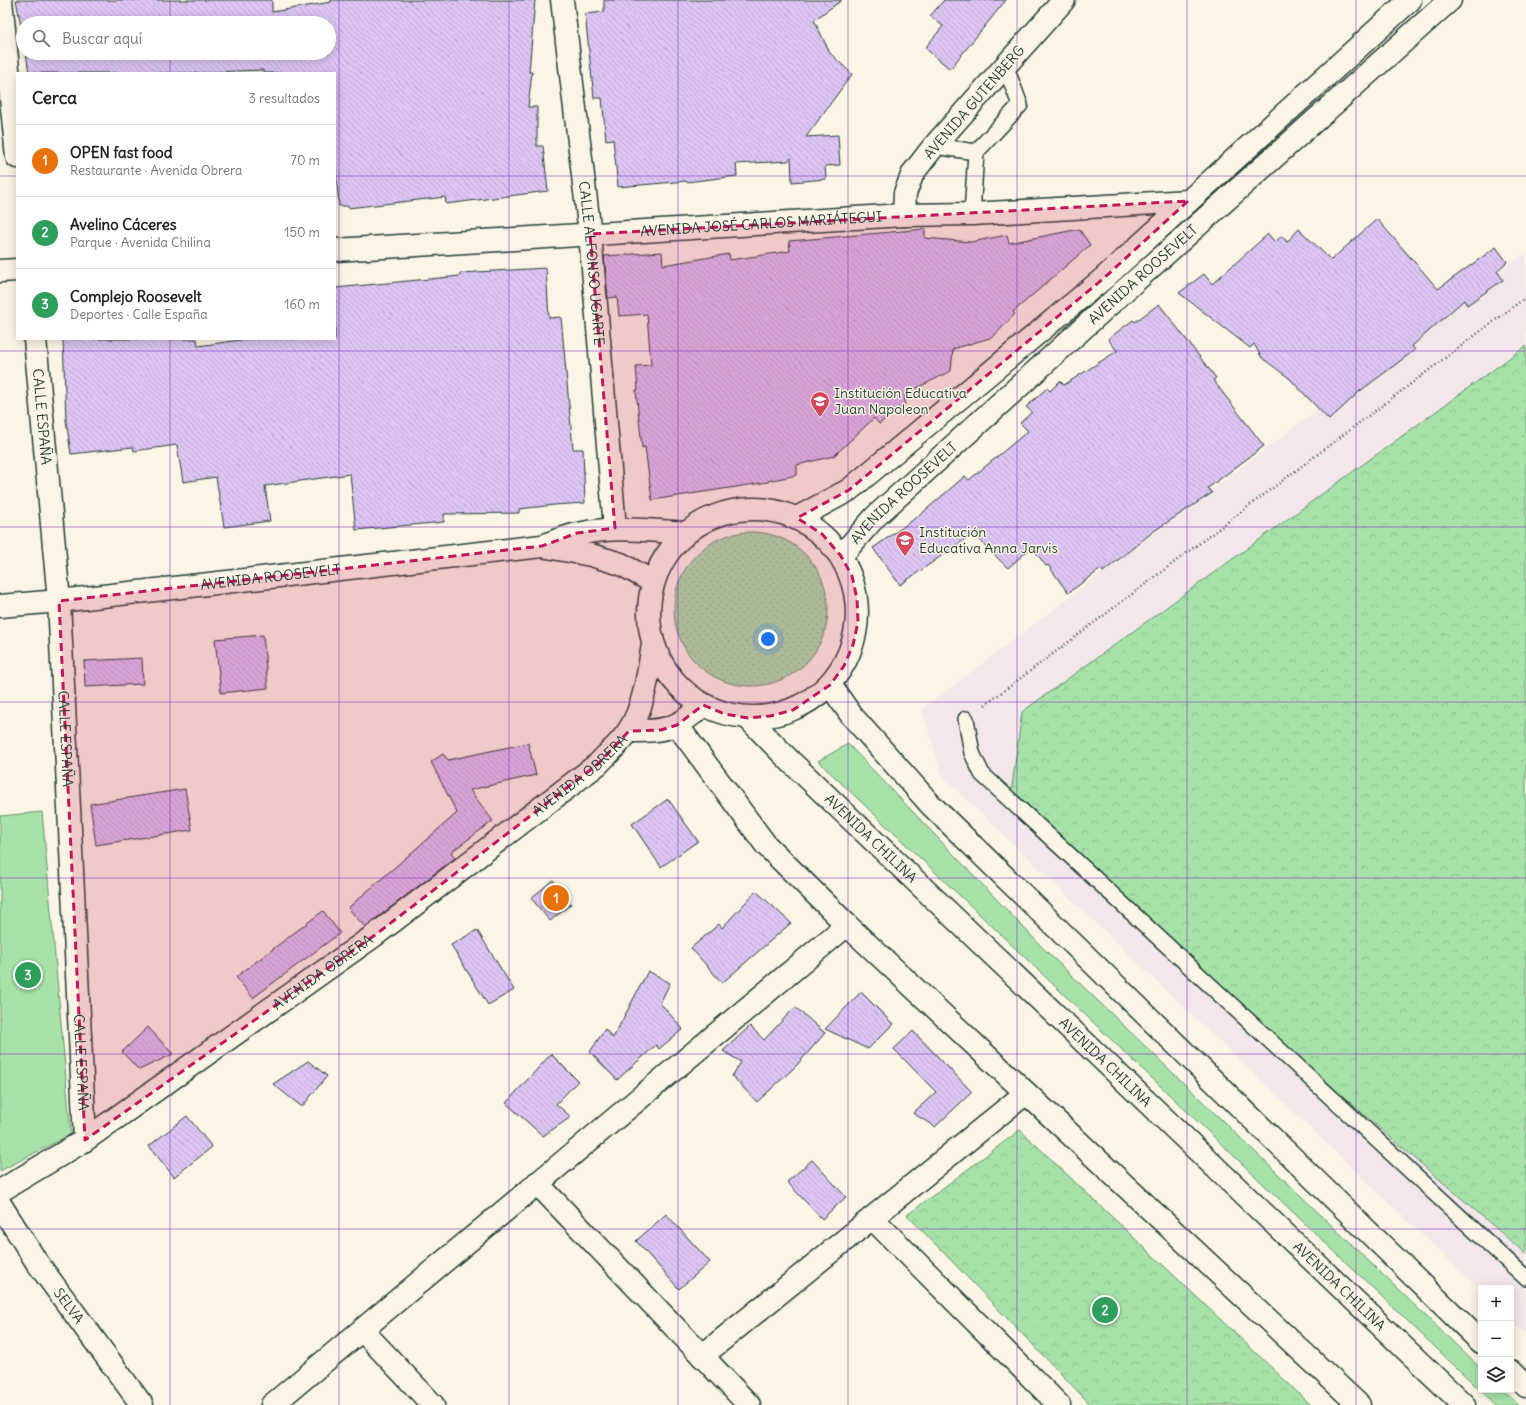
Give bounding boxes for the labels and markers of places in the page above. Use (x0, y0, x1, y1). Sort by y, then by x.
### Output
place label: Institución Educativa Juan Napoleon (834, 384, 967, 418)
school or university icon: Institución Educativa Juan Napoleon (809, 390, 831, 418)
place label: Institución Educativa Anna Jarvis (919, 523, 1058, 557)
school or university icon: Institución Educativa Anna Jarvis (894, 529, 916, 557)
pin: 1 (543, 883, 569, 913)
pin: 3 (15, 960, 41, 990)
pin: 2 (1092, 1295, 1118, 1325)

